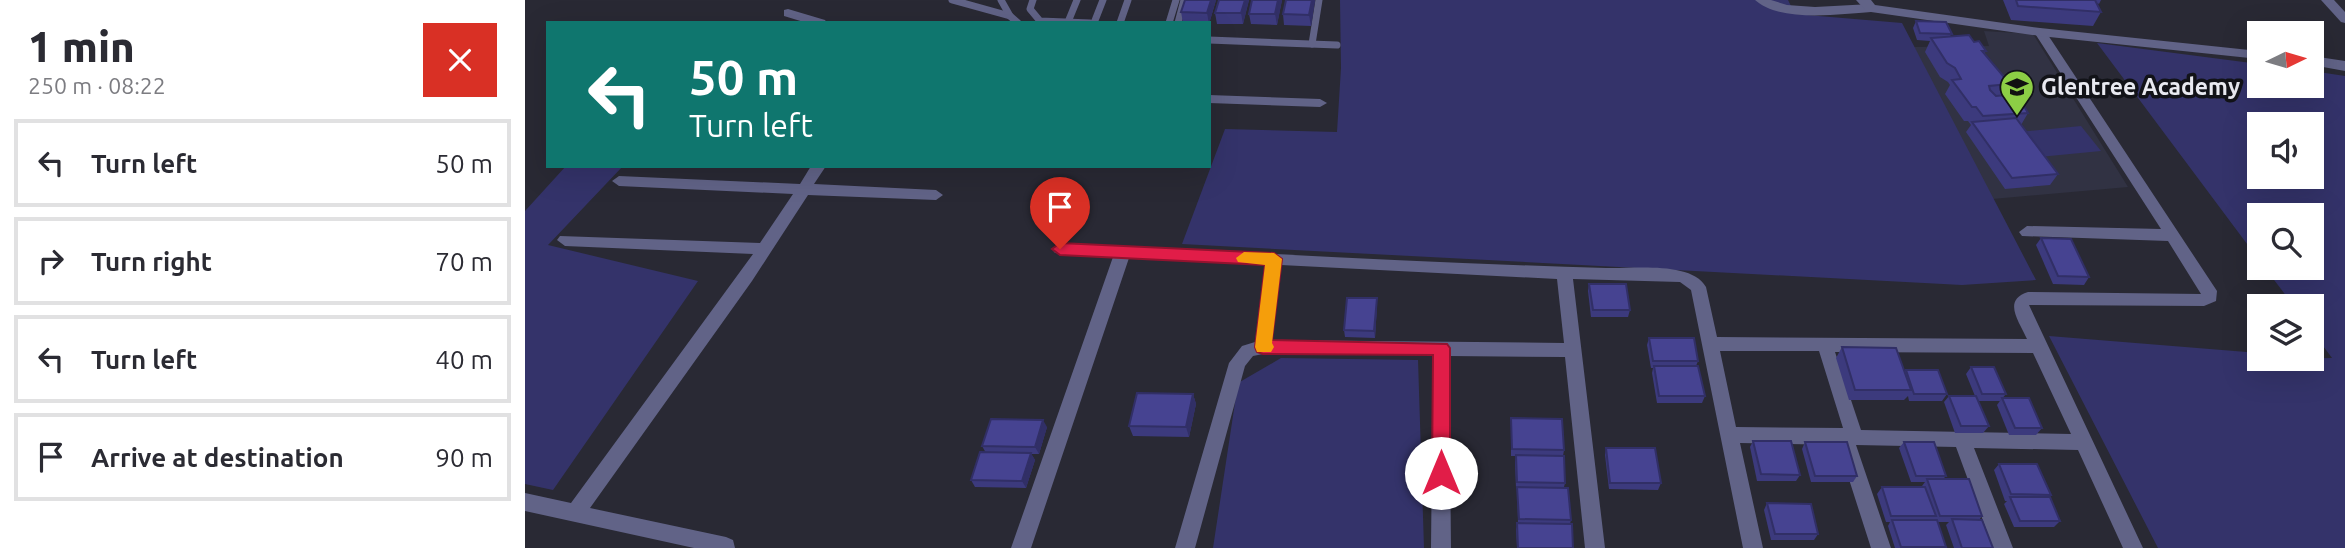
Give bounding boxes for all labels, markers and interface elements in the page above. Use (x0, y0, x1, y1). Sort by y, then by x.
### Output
north arrow (2247, 21, 2324, 98)
map controls (2247, 21, 2324, 371)
text: 1 min (28, 23, 135, 70)
button: close (423, 23, 497, 97)
icon: left (574, 49, 665, 140)
text: 50 m (689, 49, 798, 104)
school or university icon: Glentree Academy (1998, 68, 2036, 117)
text: 250 m · 08:22 (28, 73, 166, 98)
place label: Glentree Academy (2041, 74, 2240, 99)
text: Turn left (689, 107, 813, 143)
button: sound (2247, 112, 2324, 189)
icon: left (32, 144, 70, 182)
text: Turn left (91, 149, 197, 178)
text: 50 m (435, 149, 493, 178)
pin (1030, 177, 1090, 249)
icon: arrive (1041, 188, 1079, 226)
button: search (2247, 203, 2324, 280)
icon: right (32, 242, 70, 280)
text: Turn right (91, 247, 212, 276)
text: 70 m (435, 247, 493, 276)
button: layers (2247, 294, 2324, 371)
icon: left (32, 340, 70, 378)
text: Turn left (91, 345, 197, 374)
text: 40 m (435, 345, 493, 374)
position arrow (1404, 436, 1478, 510)
icon: arrive (32, 438, 70, 476)
text: Arrive at destination (91, 443, 344, 472)
text: 90 m (435, 443, 493, 472)

